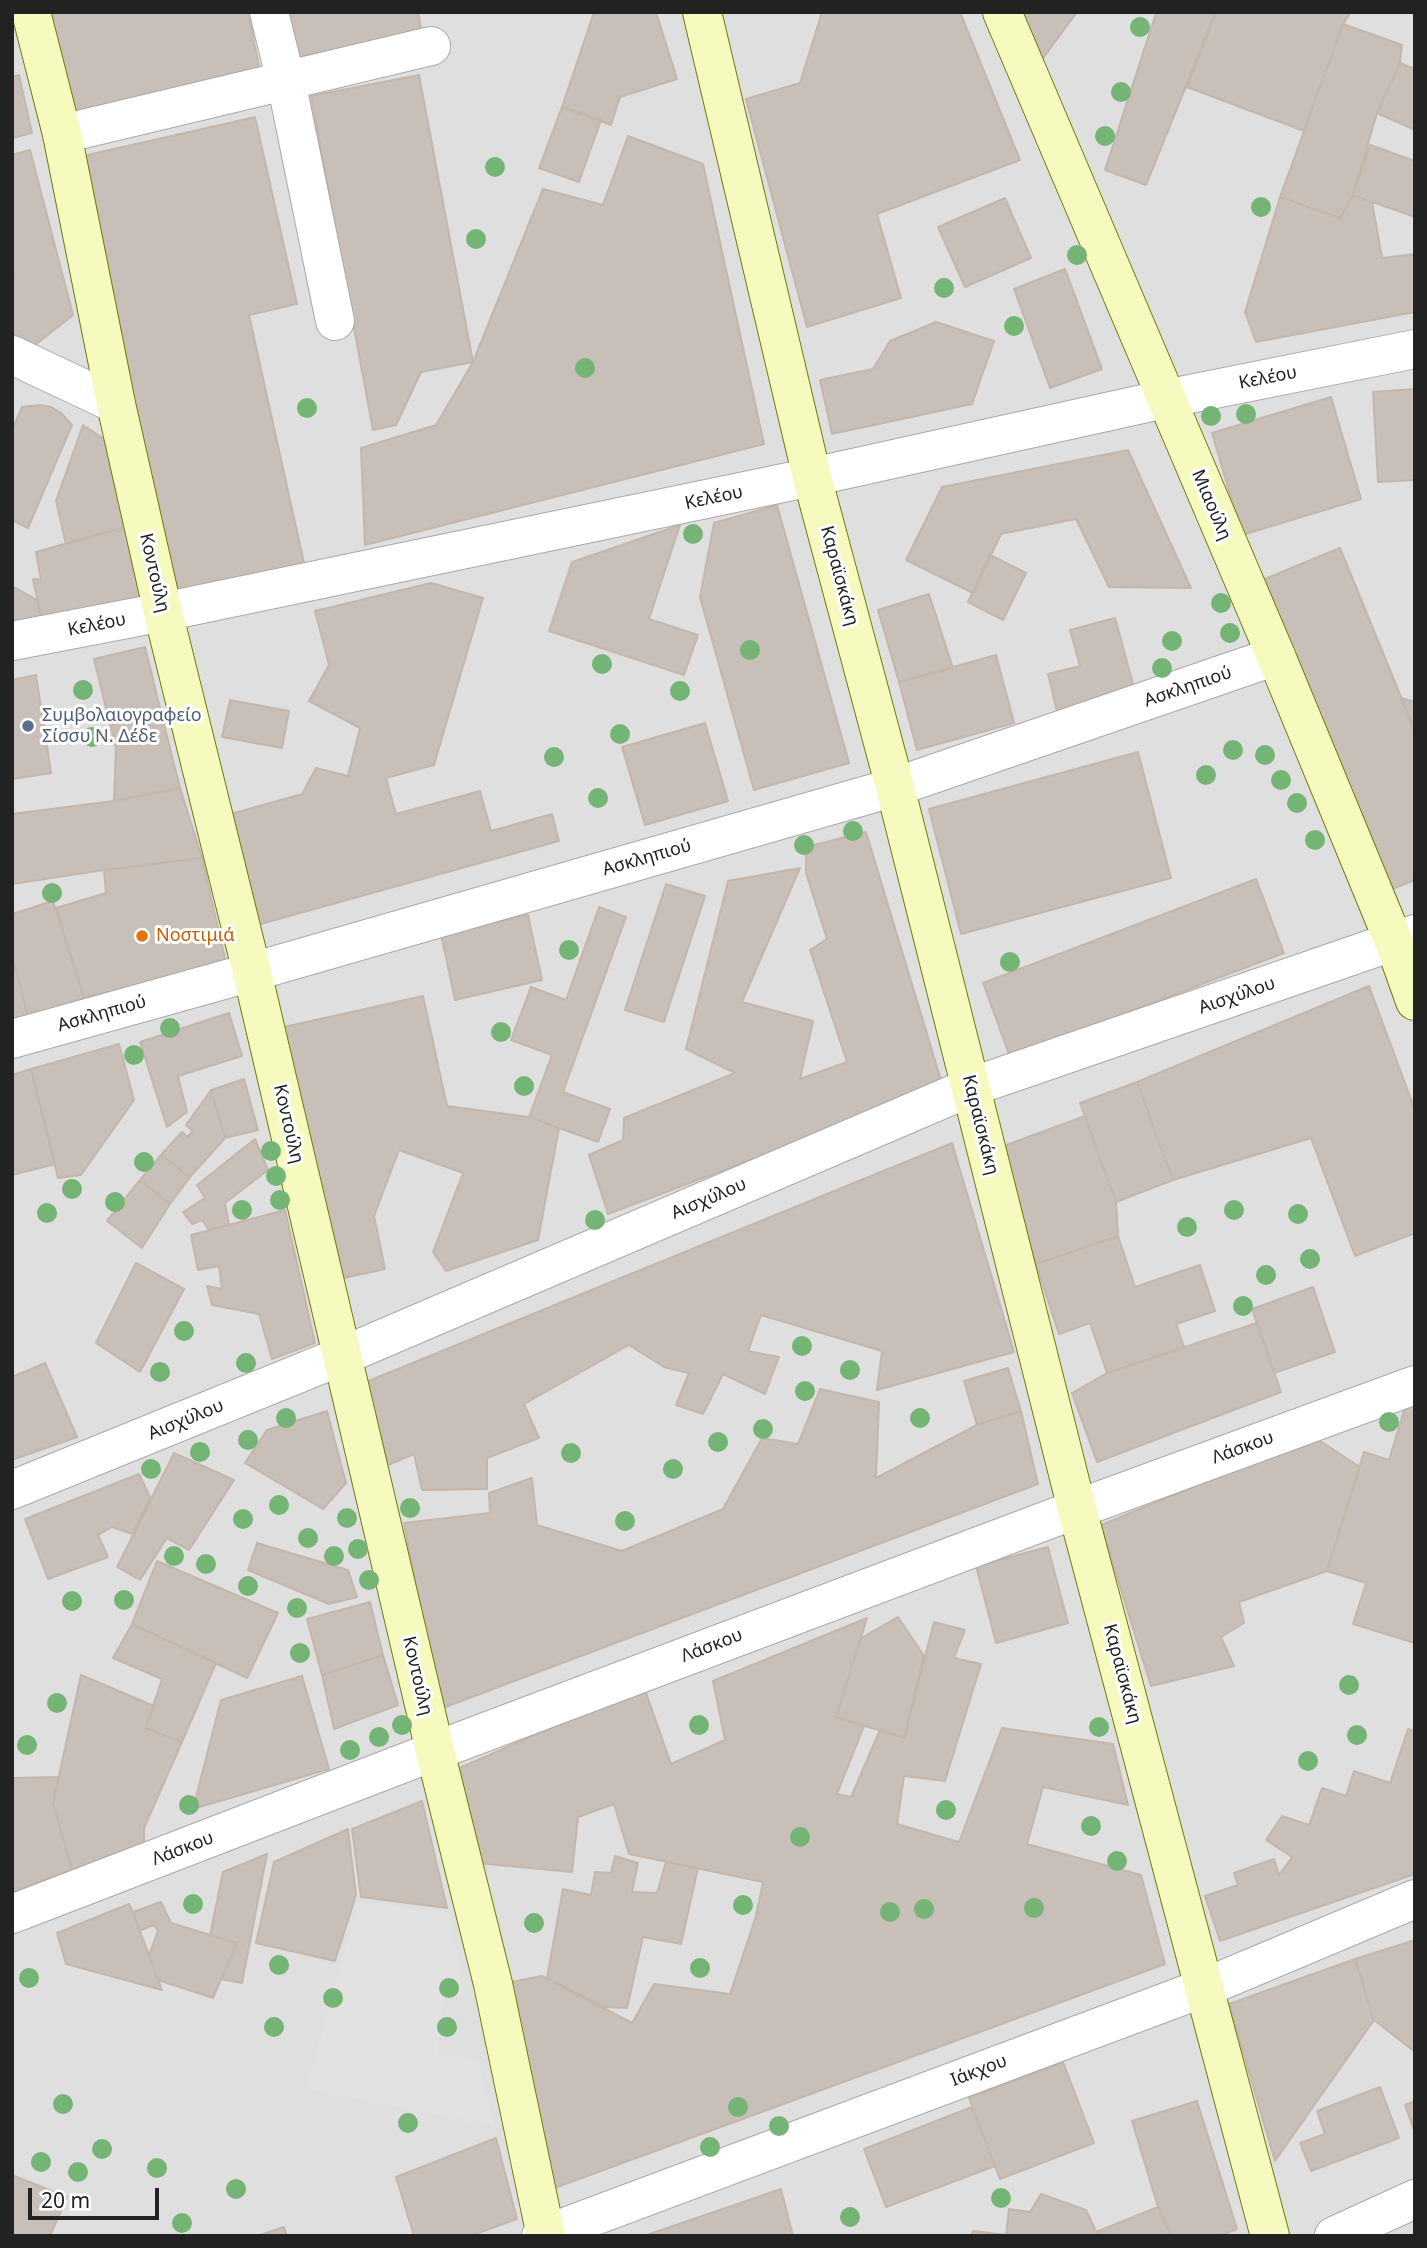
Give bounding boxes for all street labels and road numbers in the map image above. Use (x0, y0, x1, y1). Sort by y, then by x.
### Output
street label: Κελέου (1237, 362, 1299, 394)
street label: Μιαούλη (1187, 467, 1235, 543)
street label: Κελέου (683, 481, 745, 515)
street label: Καραϊσκάκη (815, 524, 863, 628)
street label: Κοντούλη (134, 531, 174, 615)
street label: Κελέου (66, 609, 128, 641)
street label: Ασκληπιού (1141, 662, 1235, 712)
street label: Ασκληπιού (600, 835, 694, 881)
street label: Αισχύλου (1196, 973, 1278, 1019)
street label: Ασκληπιού (55, 991, 149, 1037)
street label: Καραϊσκάκη (957, 1073, 1003, 1177)
street label: Κοντούλη (268, 1082, 308, 1166)
street label: Αισχύλου (668, 1173, 750, 1225)
street label: Αισχύλου (145, 1395, 227, 1445)
street label: Λάσκου (1209, 1427, 1277, 1469)
street label: Καραϊσκάκη (1098, 1622, 1146, 1726)
street label: Λάσκου (678, 1624, 746, 1668)
street label: Κοντούλη (397, 1634, 437, 1718)
street label: Λάσκου (149, 1827, 217, 1871)
street label: Ιάκχου (948, 2050, 1010, 2092)

